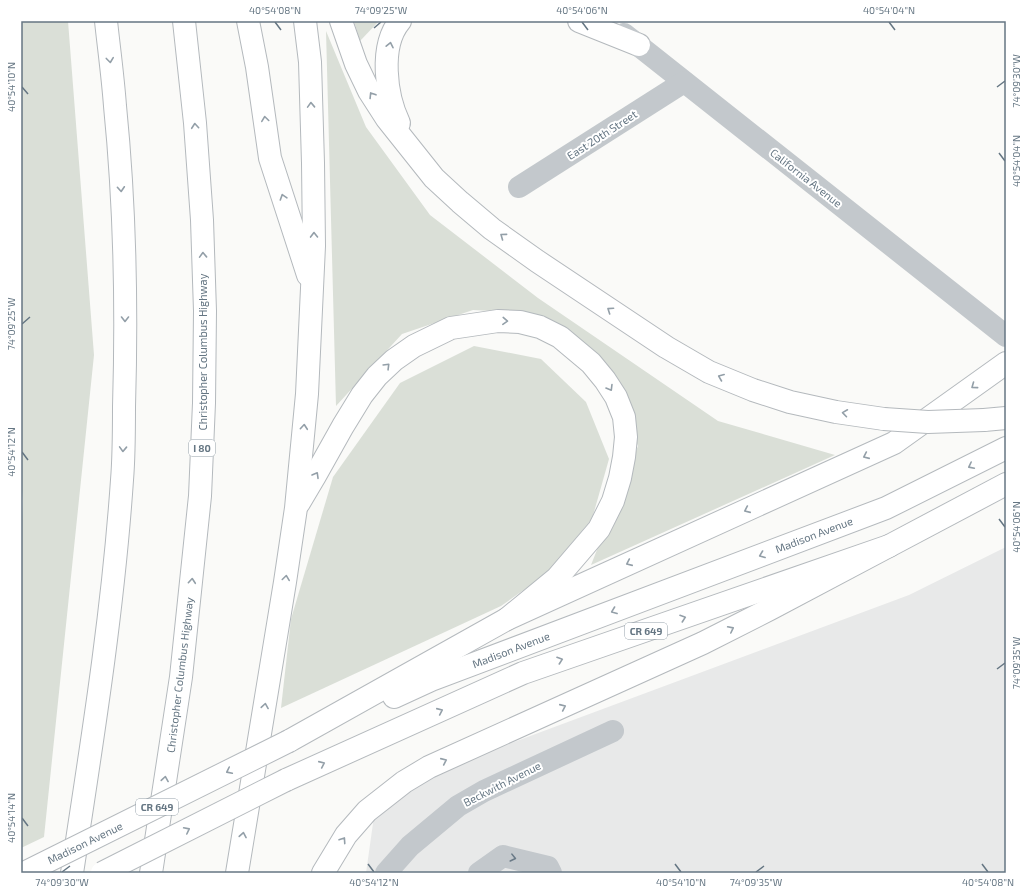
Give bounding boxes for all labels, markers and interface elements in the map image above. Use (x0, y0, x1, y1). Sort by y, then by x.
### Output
text: 40°54'08"N (249, 4, 301, 16)
text: 74°09'25"W (355, 4, 408, 16)
text: 40°54'06"N (556, 4, 608, 16)
text: 40°54'04"N (863, 4, 915, 16)
one-way arrow (385, 42, 393, 49)
text: 74°09'30"W (1010, 54, 1022, 108)
one-way arrow (105, 57, 114, 63)
text: 40°54'10"N (5, 62, 17, 112)
one-way arrow (369, 92, 377, 99)
one-way arrow (307, 102, 315, 108)
street label: East 20th Street (564, 107, 639, 162)
one-way arrow (261, 116, 270, 122)
one-way arrow (191, 123, 200, 129)
text: 40°54'04"N (1010, 135, 1022, 187)
street label: California Avenue (768, 146, 845, 210)
one-way arrow (117, 186, 126, 192)
one-way arrow (279, 194, 288, 201)
one-way arrow (310, 232, 318, 238)
one-way arrow (500, 234, 507, 241)
one-way arrow (199, 252, 207, 258)
street label: Christopher Columbus Highway (196, 273, 209, 430)
text: 74°09'25"W (5, 297, 17, 350)
one-way arrow (607, 307, 614, 315)
one-way arrow (121, 316, 129, 322)
one-way arrow (503, 317, 509, 325)
one-way arrow (382, 363, 390, 371)
one-way arrow (718, 373, 725, 381)
one-way arrow (972, 381, 979, 388)
one-way arrow (606, 384, 613, 391)
one-way arrow (842, 409, 848, 418)
one-way arrow (299, 424, 308, 430)
text: 40°54'12"N (5, 427, 17, 477)
road number: I 80 (189, 440, 215, 456)
one-way arrow (119, 446, 127, 452)
one-way arrow (862, 451, 870, 459)
one-way arrow (968, 461, 976, 469)
one-way arrow (312, 471, 319, 479)
text: 40°54'06"N (1010, 501, 1022, 553)
one-way arrow (744, 505, 752, 513)
street label: Madison Avenue (773, 514, 855, 555)
one-way arrow (758, 551, 765, 559)
one-way arrow (625, 559, 632, 567)
one-way arrow (281, 575, 290, 581)
one-way arrow (187, 578, 196, 584)
street label: Christopher Columbus Highway (163, 596, 196, 754)
one-way arrow (611, 607, 618, 615)
one-way arrow (679, 614, 686, 622)
road number: CR 649 (625, 623, 667, 639)
one-way arrow (727, 626, 735, 634)
street label: Madison Avenue (470, 629, 552, 670)
text: 74°09'35"W (1010, 636, 1022, 689)
one-way arrow (556, 657, 563, 665)
one-way arrow (260, 703, 269, 710)
one-way arrow (558, 704, 566, 712)
one-way arrow (437, 707, 444, 715)
one-way arrow (441, 757, 448, 765)
street label: Beckwith Avenue (461, 758, 543, 809)
one-way arrow (317, 761, 325, 769)
one-way arrow (226, 766, 234, 774)
one-way arrow (161, 776, 169, 782)
text: 40°54'14"N (5, 793, 17, 843)
road number: CR 649 (136, 799, 178, 815)
street label: Madison Avenue (45, 819, 125, 866)
one-way arrow (182, 827, 190, 835)
one-way arrow (239, 831, 247, 838)
one-way arrow (338, 837, 346, 844)
one-way arrow (509, 853, 516, 862)
text: 74°09'30"W (35, 876, 89, 888)
text: 40°54'12"N (349, 876, 399, 888)
text: 40°54'10"N (656, 876, 706, 888)
text: 74°09'35"W (730, 876, 783, 888)
text: 40°54'08"N (962, 876, 1014, 888)

